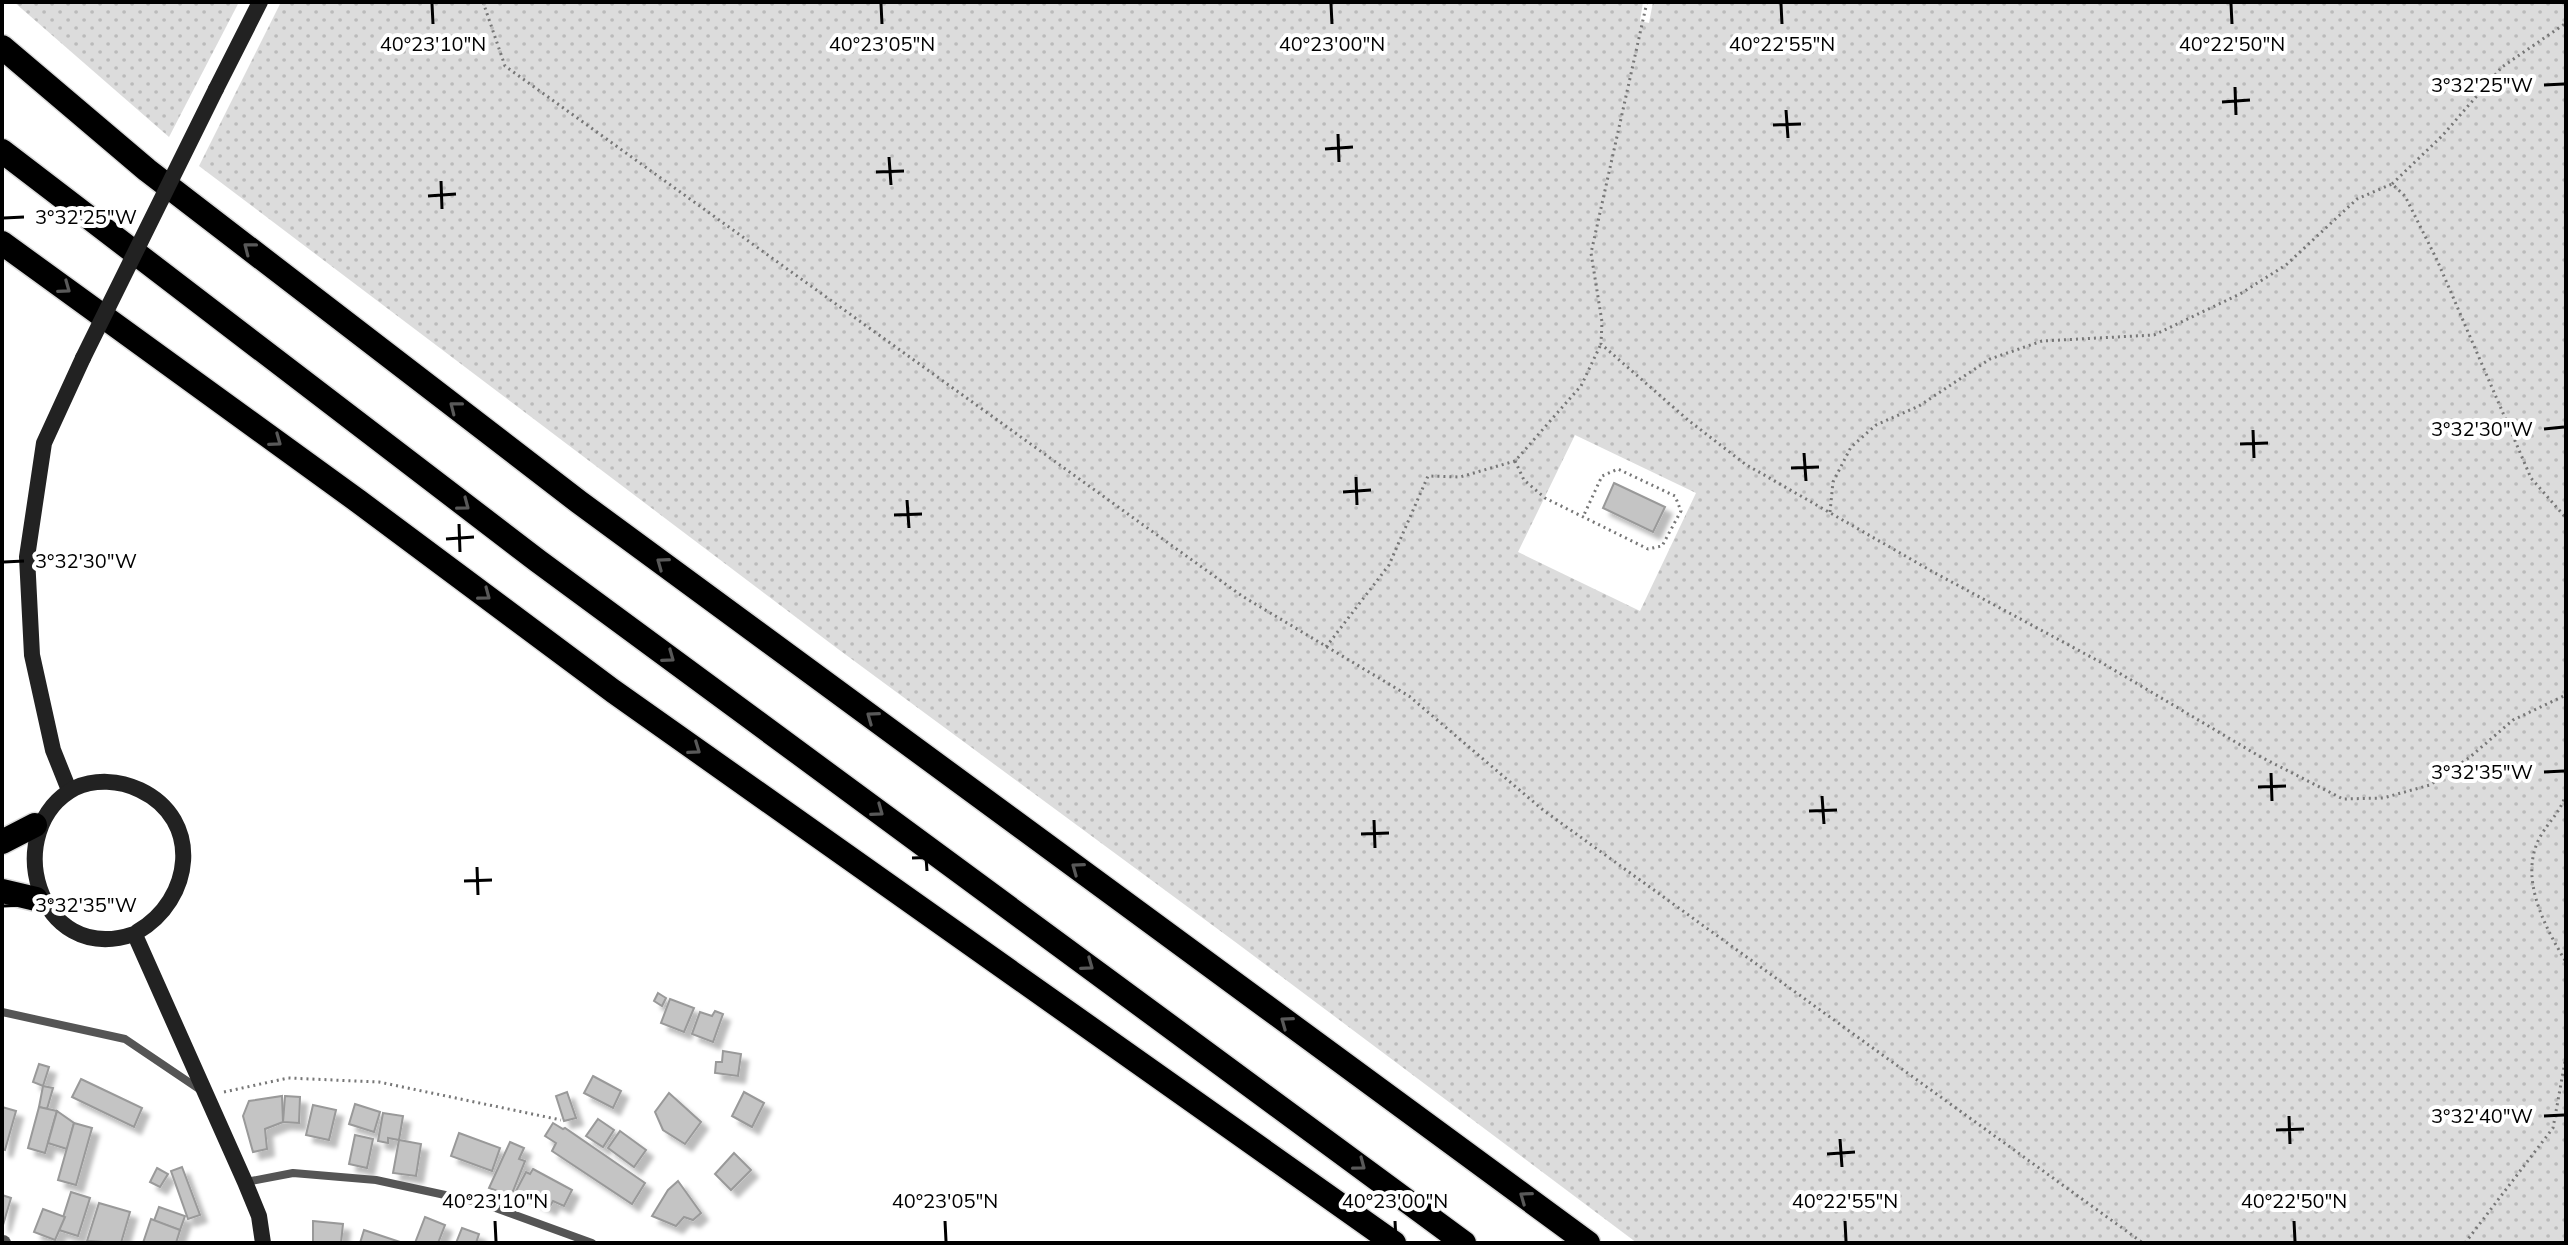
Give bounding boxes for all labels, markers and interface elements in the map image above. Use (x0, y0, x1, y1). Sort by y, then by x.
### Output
text: 40°23'10"N (380, 31, 486, 56)
text: 40°23'05"N (829, 31, 935, 56)
text: 40°23'00"N (1279, 31, 1385, 56)
text: 40°22'55"N (1729, 31, 1835, 56)
text: 40°22'50"N (2179, 31, 2285, 56)
text: 3°32'25"W (2431, 72, 2533, 97)
text: 3°32'25"W (35, 204, 137, 229)
one-way arrow (243, 244, 258, 258)
one-way arrow (56, 279, 71, 293)
one-way arrow (449, 402, 464, 416)
text: 3°32'30"W (2431, 416, 2533, 441)
one-way arrow (267, 431, 281, 446)
one-way arrow (455, 495, 470, 509)
text: 3°32'30"W (35, 548, 137, 573)
one-way arrow (657, 559, 671, 573)
one-way arrow (476, 586, 491, 600)
one-way arrow (660, 648, 675, 662)
one-way arrow (866, 712, 881, 727)
one-way arrow (686, 739, 700, 754)
text: 3°32'35"W (2431, 759, 2533, 784)
one-way arrow (870, 802, 884, 816)
one-way arrow (1071, 863, 1085, 877)
text: 3°32'35"W (35, 892, 137, 917)
one-way arrow (1079, 955, 1094, 970)
one-way arrow (1280, 1017, 1294, 1032)
text: 3°32'40"W (2431, 1103, 2533, 1128)
one-way arrow (1351, 1156, 1365, 1170)
text: 40°23'10"N (442, 1188, 548, 1213)
text: 40°23'05"N (892, 1188, 998, 1213)
text: 40°23'00"N (1342, 1188, 1448, 1213)
text: 40°22'55"N (1792, 1188, 1898, 1213)
text: 40°22'50"N (2241, 1188, 2347, 1213)
one-way arrow (1520, 1192, 1534, 1207)

